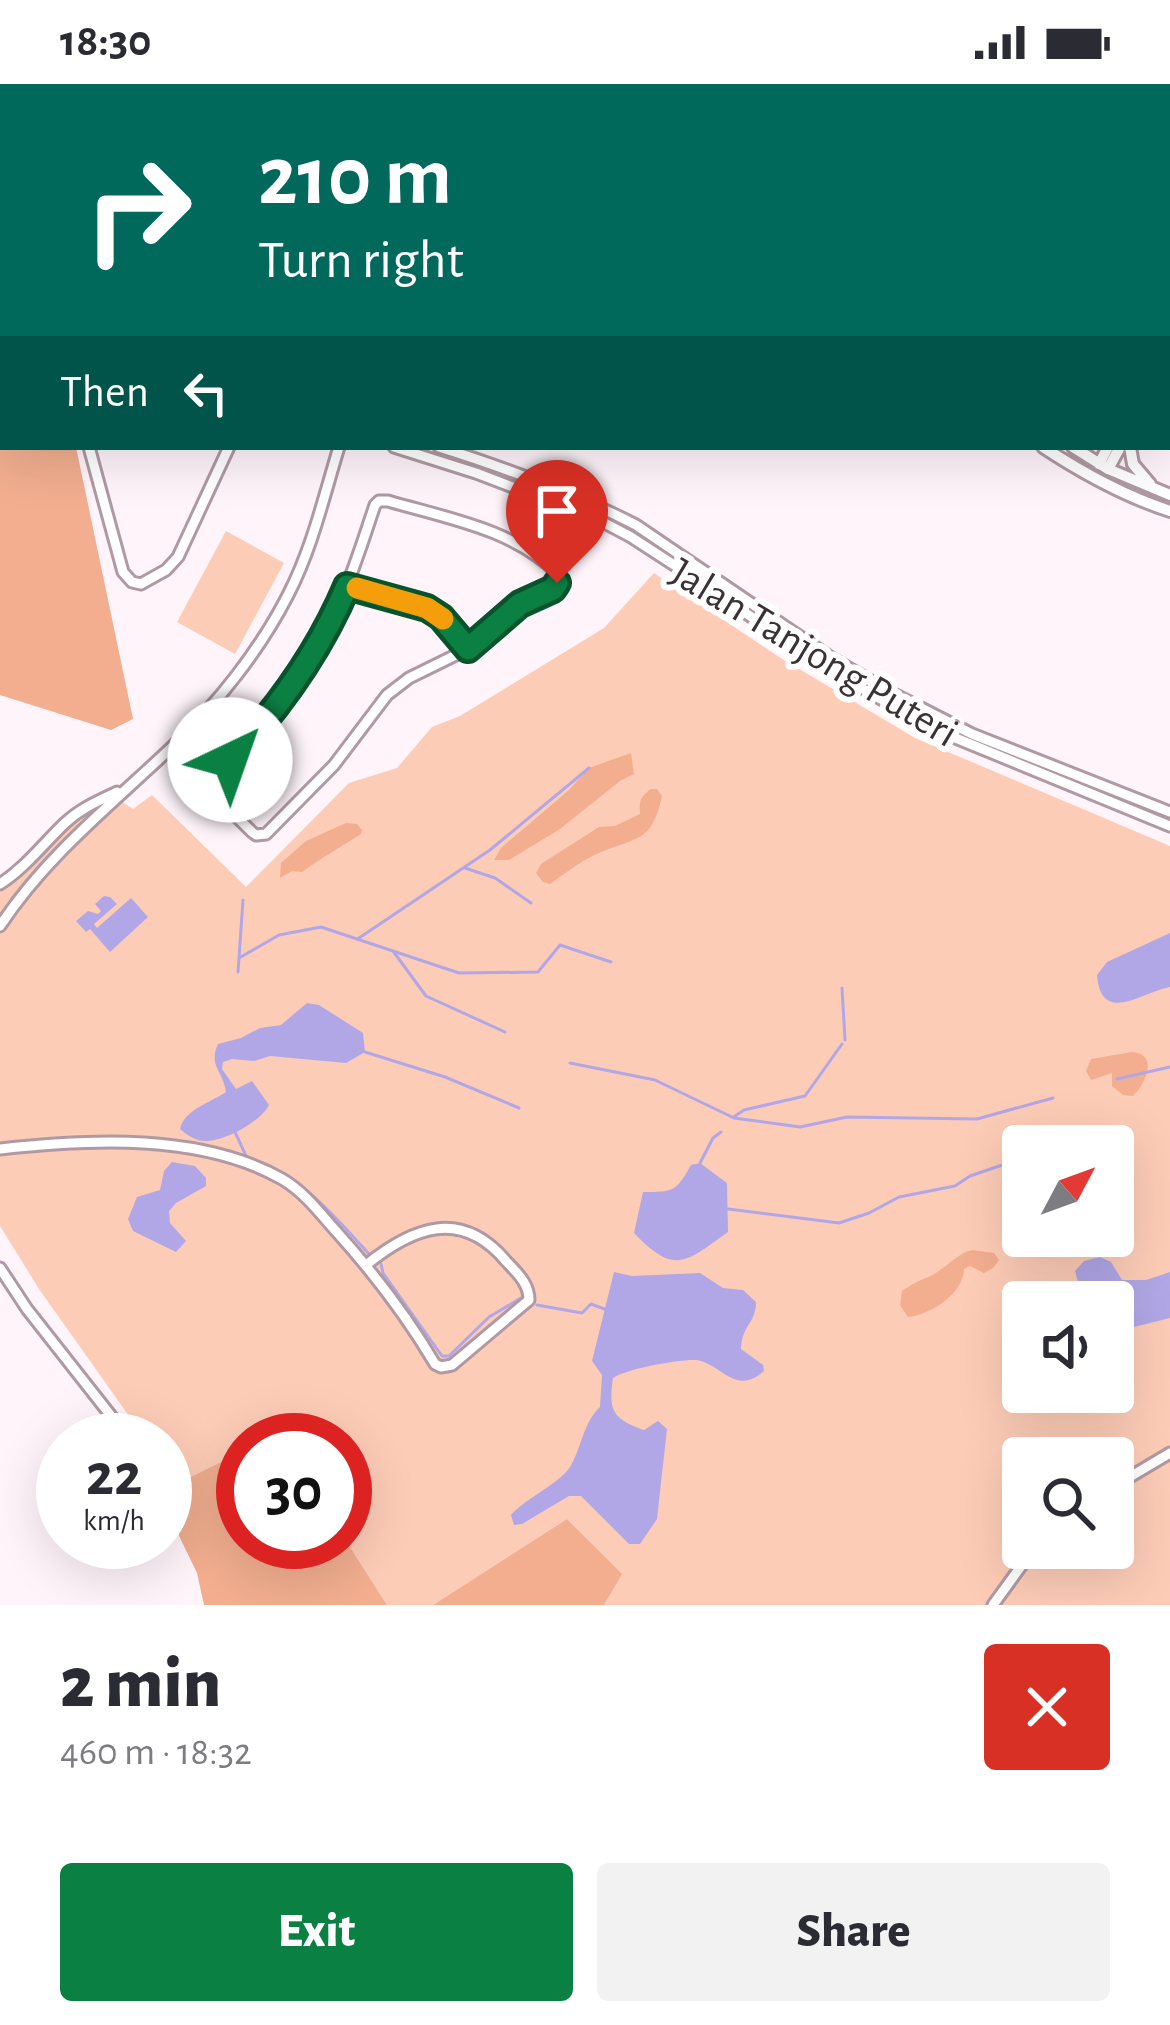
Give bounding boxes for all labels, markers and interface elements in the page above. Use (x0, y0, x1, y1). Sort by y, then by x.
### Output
text: 18:30 (60, 19, 152, 64)
icon: right (60, 132, 216, 288)
text: 210 m (258, 136, 452, 220)
text: Turn right (258, 234, 464, 288)
icon: left (173, 360, 239, 426)
text: Then (60, 370, 149, 415)
pin (506, 460, 608, 583)
icon: arrive (524, 478, 590, 544)
street label: Jalan Tanjong Puteri (663, 551, 965, 755)
position arrow (167, 697, 293, 823)
north arrow (1002, 1125, 1134, 1257)
map controls (1002, 1125, 1134, 1569)
button: sound (1002, 1281, 1134, 1413)
speed limit sign: 30 (216, 1413, 372, 1569)
button: search (1002, 1437, 1134, 1569)
text: 22 (86, 1446, 142, 1506)
text: km/h (83, 1506, 145, 1536)
button: close (984, 1644, 1110, 1770)
text: 2 min (60, 1648, 221, 1720)
text: 460 m · 18:32 (60, 1733, 252, 1772)
button: Exit (60, 1863, 573, 2001)
button: Share (597, 1863, 1110, 2001)

